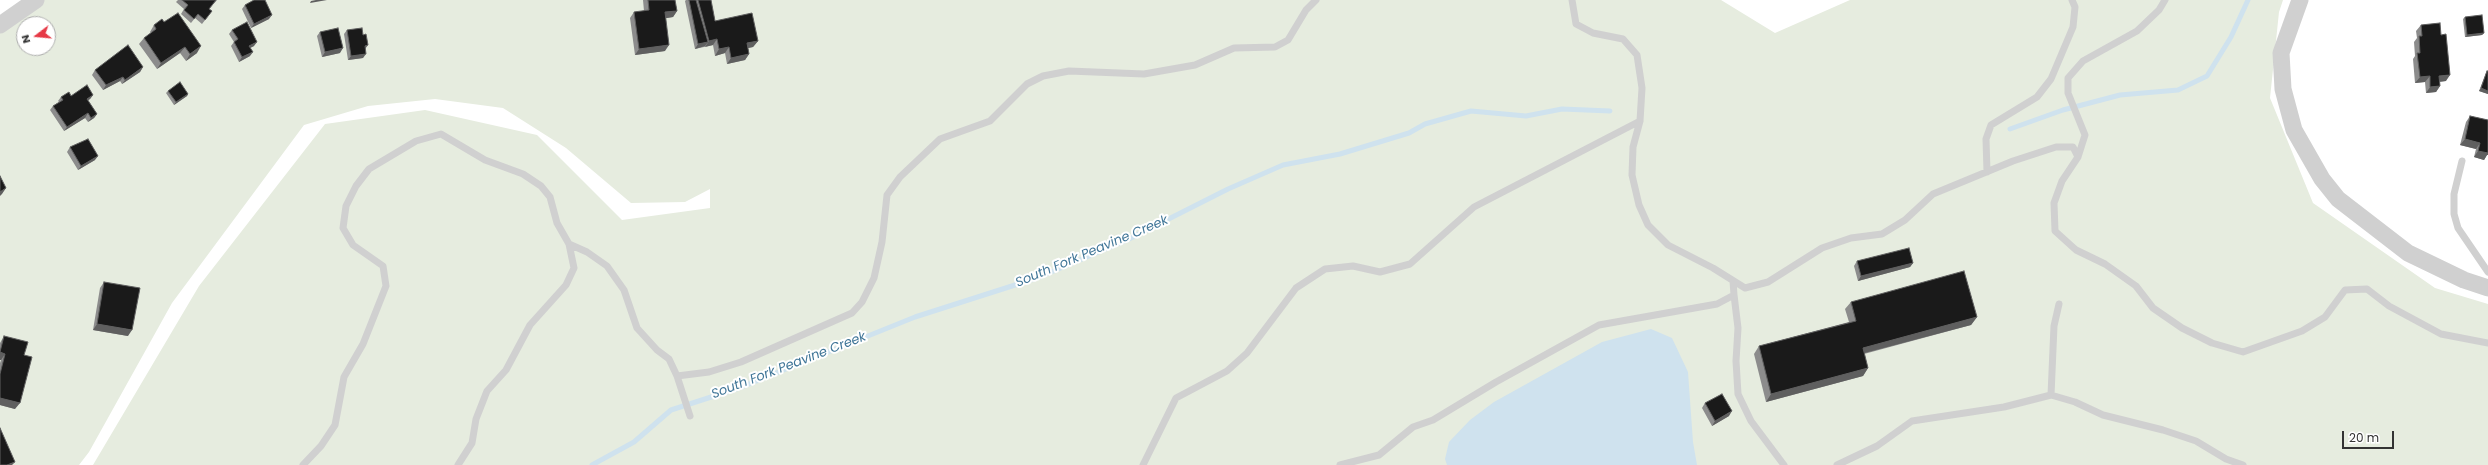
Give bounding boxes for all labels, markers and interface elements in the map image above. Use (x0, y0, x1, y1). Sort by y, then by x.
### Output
north arrow (16, 16, 56, 56)
text: N (17, 33, 34, 45)
water label: South Fork Peavine Creek (1013, 213, 1171, 291)
water label: South Fork Peavine Creek (710, 329, 868, 403)
scale bar (2344, 423, 2396, 449)
text: 20 m (2349, 429, 2379, 446)

